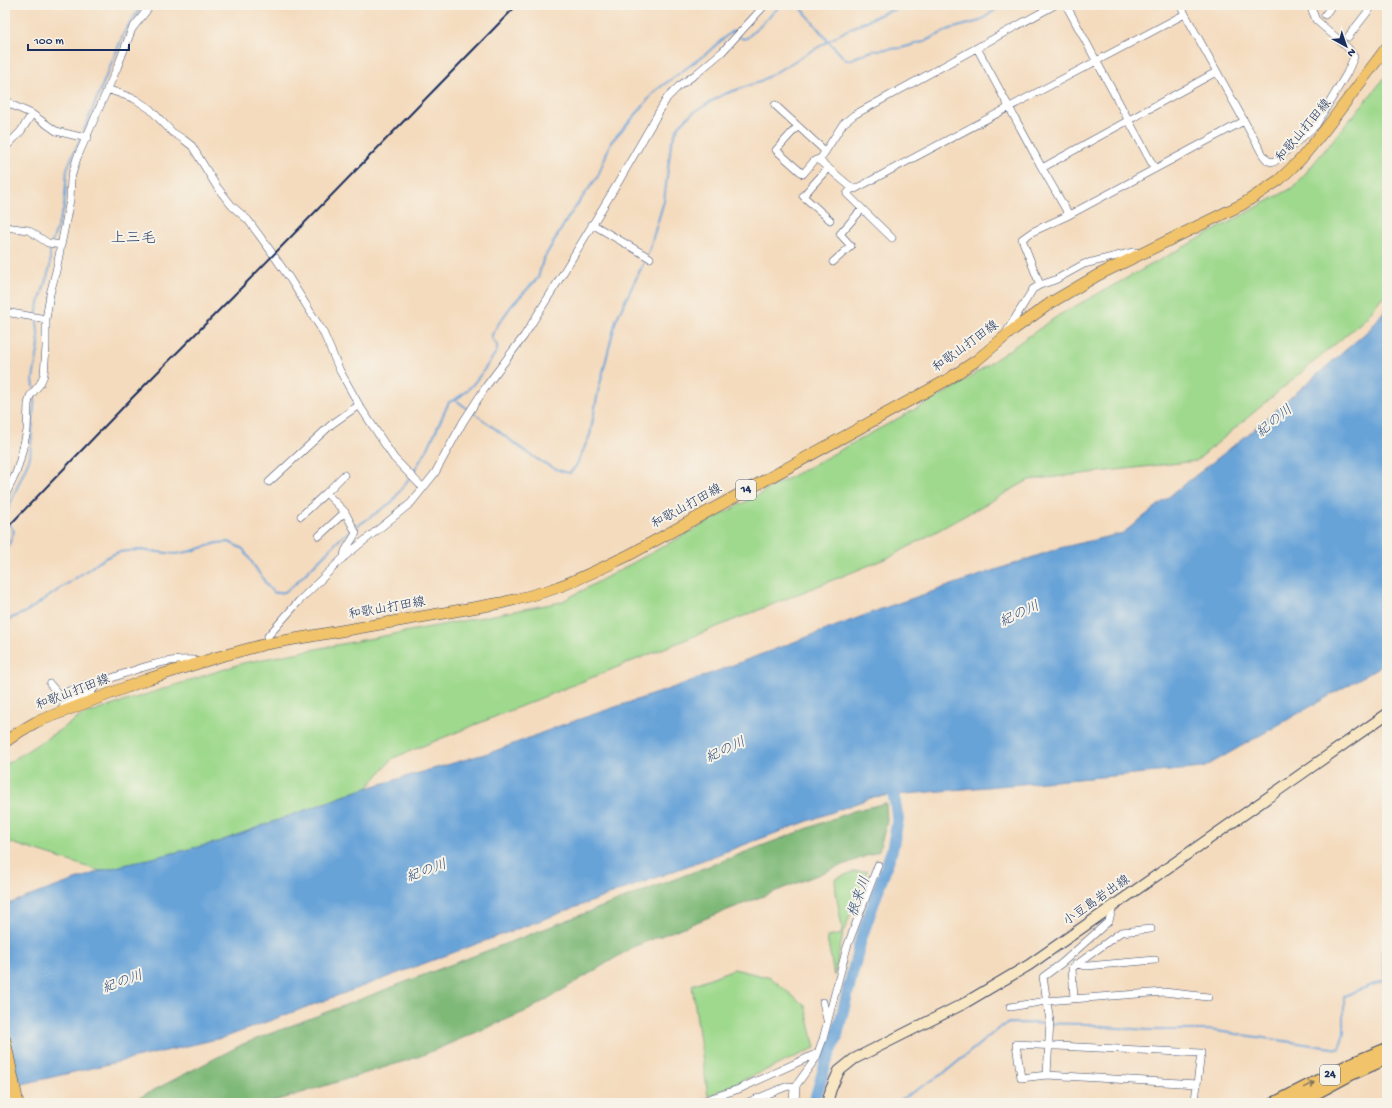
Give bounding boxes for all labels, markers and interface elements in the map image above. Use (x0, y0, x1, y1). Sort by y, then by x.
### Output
scale bar (28, 26, 129, 52)
north arrow (1326, 26, 1366, 66)
text: 100 m (33, 35, 64, 49)
text: N (1345, 45, 1358, 59)
street label: 和歌山打田線 (1273, 96, 1335, 166)
district label: 上三毛 (110, 230, 156, 248)
street label: 和歌山打田線 (930, 317, 1003, 376)
water label: 紀の川 (1253, 402, 1297, 442)
road number: 14 (736, 480, 756, 500)
street label: 和歌山打田線 (649, 481, 726, 532)
street label: 和歌山打田線 (347, 595, 428, 623)
water label: 紀の川 (997, 598, 1043, 632)
street label: 和歌山打田線 (34, 672, 113, 714)
water label: 紀の川 (703, 734, 749, 768)
water label: 紀の川 (404, 857, 450, 887)
street label: 小豆島岩出線 (1061, 872, 1134, 930)
water label: 根来川 (844, 874, 875, 920)
water label: 紀の川 (100, 968, 146, 998)
road number: 24 (1320, 1065, 1340, 1085)
one-way arrow (1303, 1081, 1315, 1088)

